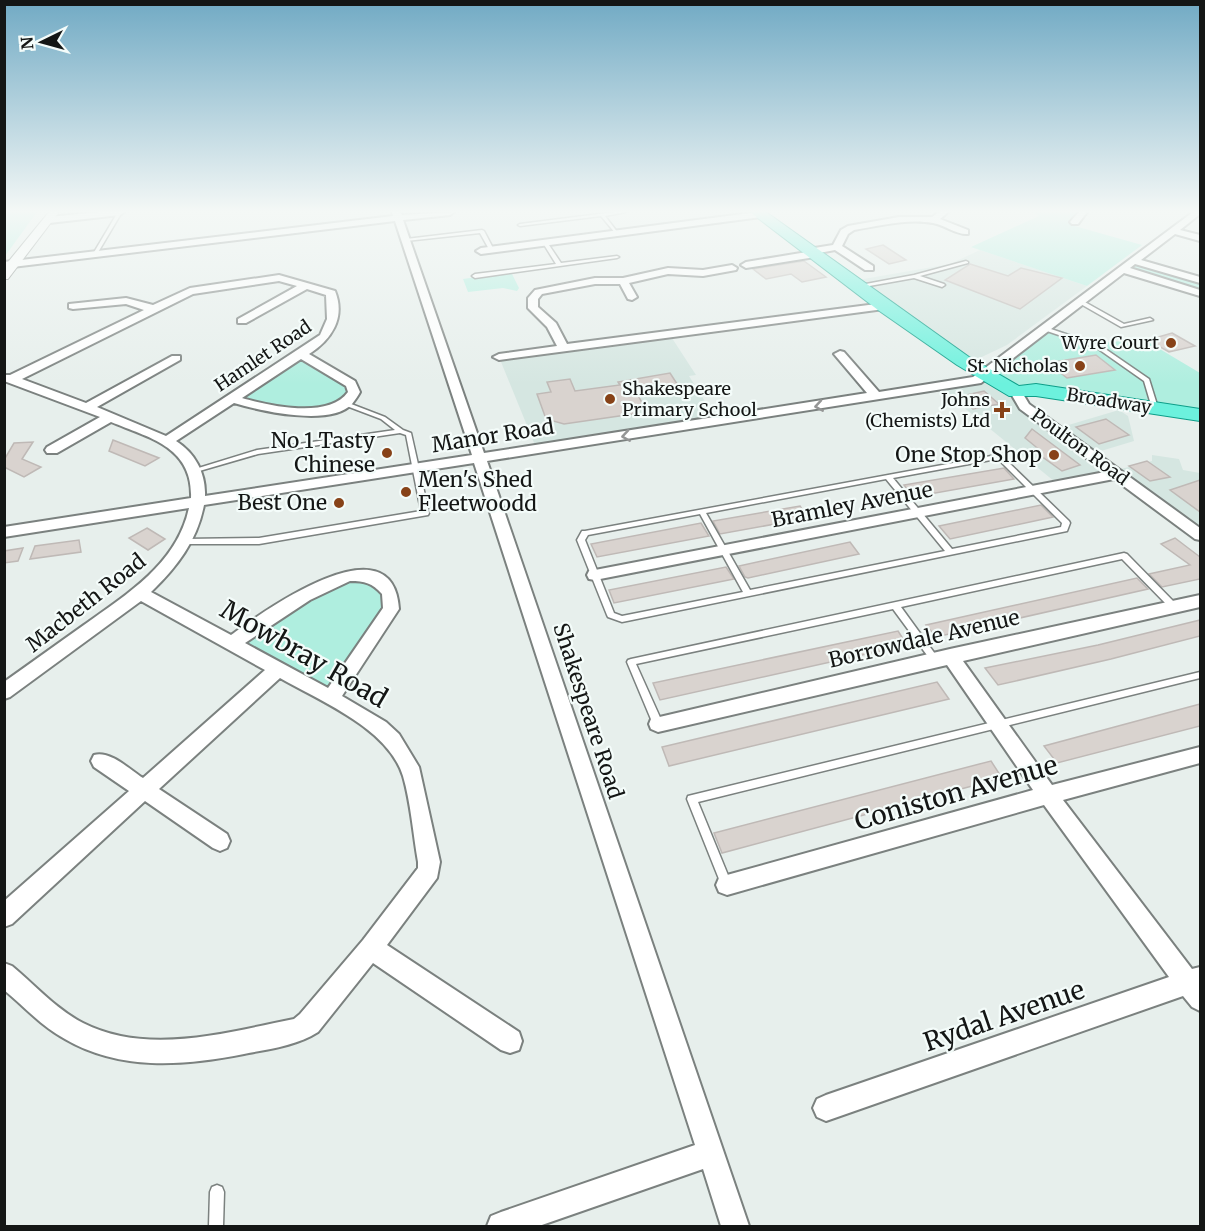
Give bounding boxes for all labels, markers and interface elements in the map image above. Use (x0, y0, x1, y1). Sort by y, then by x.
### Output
north arrow (12, 12, 72, 72)
text: N (17, 36, 38, 50)
street label: Hamlet Road (210, 315, 316, 396)
place label: Wyre Court (1060, 331, 1159, 354)
marker: Wyre Court (1164, 336, 1178, 350)
place label: St. Nicholas (967, 354, 1068, 377)
marker: St. Nicholas (1073, 359, 1087, 373)
place label: Shakespeare Primary School (622, 377, 757, 421)
street label: Broadway (1065, 382, 1154, 419)
place label: Johns (Chemists) Ltd (865, 388, 990, 432)
marker: Shakespeare Primary School (603, 392, 617, 406)
one-way arrow (814, 399, 824, 412)
marker: Johns (Chemists) Ltd (995, 403, 1009, 417)
street label: Poulton Road (1027, 403, 1134, 490)
street label: Manor Road (430, 412, 556, 458)
place label: No 1 Tasty Chinese (271, 427, 376, 478)
one-way arrow (622, 430, 631, 442)
place label: One Stop Shop (895, 441, 1042, 468)
marker: No 1 Tasty Chinese (380, 446, 394, 460)
marker: One Stop Shop (1047, 448, 1061, 462)
place label: Men's Shed Fleetwoodd (418, 466, 537, 517)
street label: Bramley Avenue (769, 476, 935, 533)
marker: Men's Shed Fleetwoodd (399, 485, 413, 499)
place label: Best One (238, 489, 327, 516)
marker: Best One (332, 496, 346, 510)
street label: Macbeth Road (20, 547, 151, 658)
street label: Mowbray Road (215, 592, 394, 715)
street label: Borrowdale Avenue (826, 603, 1022, 674)
street label: Shakespeare Road (547, 620, 630, 802)
street label: Coniston Avenue (851, 748, 1061, 837)
street label: Rydal Avenue (919, 973, 1089, 1058)

